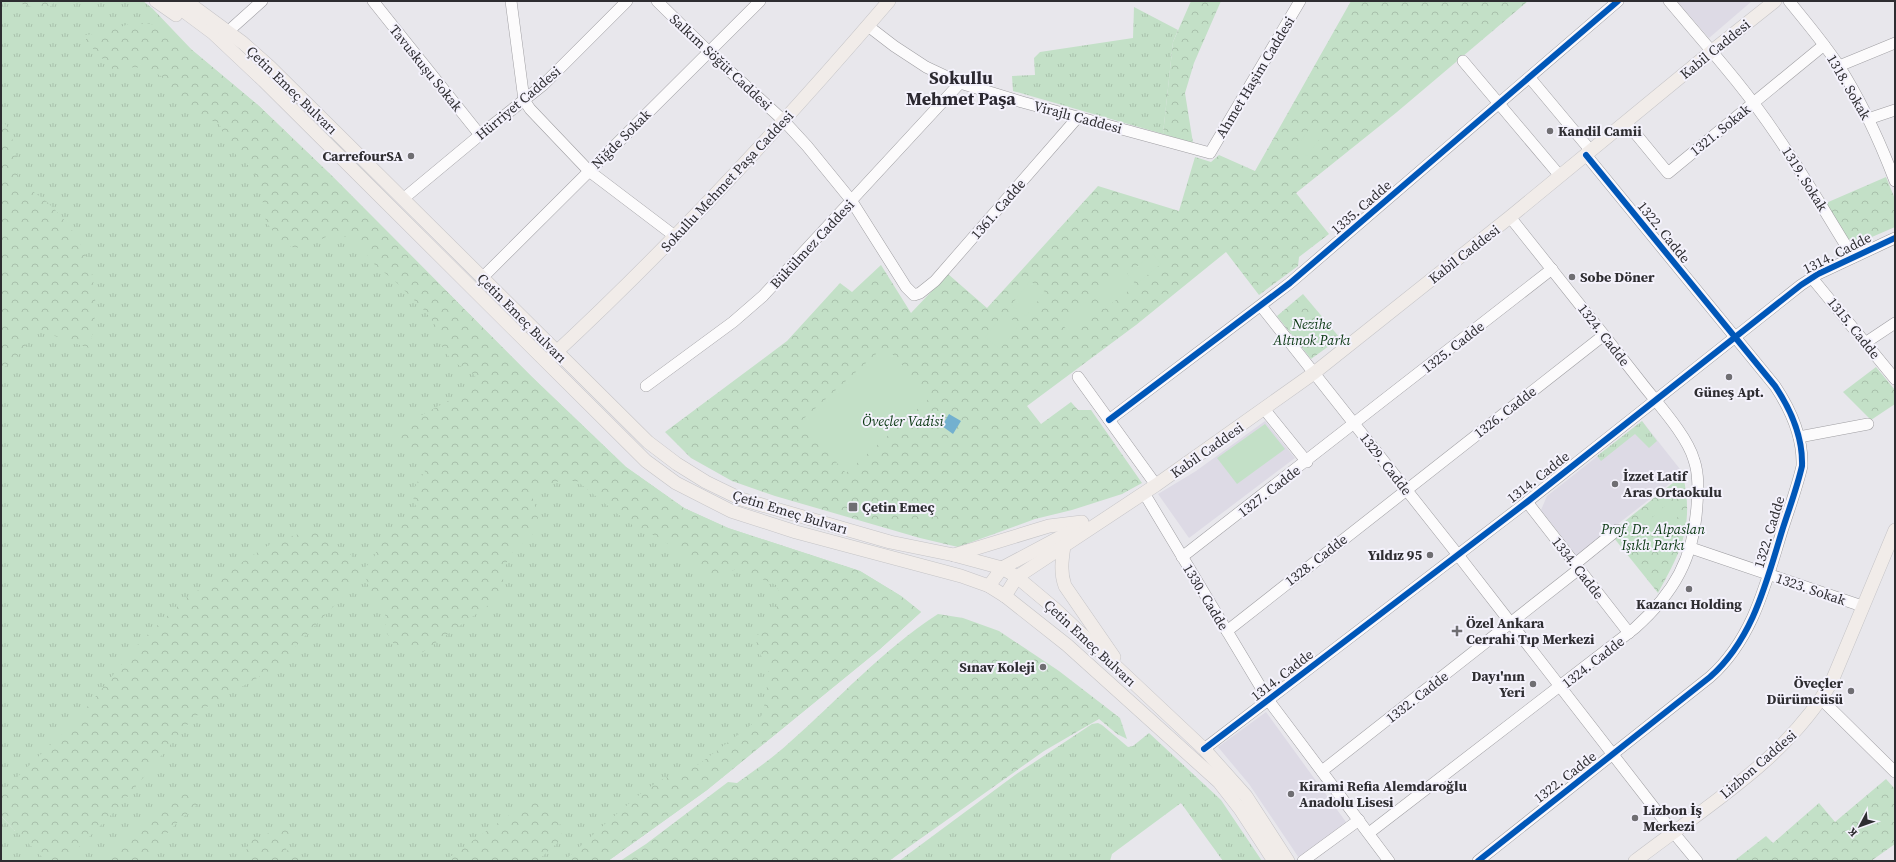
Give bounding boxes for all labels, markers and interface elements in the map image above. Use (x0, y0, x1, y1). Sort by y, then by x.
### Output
street label: Salkım Söğüt Caddesi (665, 9, 777, 115)
street label: Ahmet Haşim Caddesi (1211, 12, 1299, 142)
street label: Kabil Caddesi (1676, 14, 1754, 84)
street label: Tavuskuşu Sokak (385, 20, 467, 116)
street label: Çetin Emeç Bulvarı (242, 41, 342, 139)
street label: 1318. Sokak (1822, 51, 1876, 124)
street label: Hürriyet Caddesi (471, 61, 565, 145)
district label: Sokullu Mehmet Paşa (906, 65, 1016, 111)
street label: Virajlı Caddesi (1032, 96, 1124, 138)
street label: 1321. Sokak (1685, 99, 1755, 161)
street label: Niğde Sokak (587, 104, 656, 173)
street label: Sokullu Mehmet Paşa Caddesi (656, 106, 798, 256)
place label: Kandil Camii (1558, 121, 1642, 141)
marker: Kandil Camii (1545, 126, 1555, 136)
street label: 1319. Sokak (1777, 143, 1833, 215)
place label: CarrefourSA (322, 146, 404, 166)
marker: CarrefourSA (406, 151, 416, 161)
street label: 1361. Cadde (966, 174, 1030, 244)
street label: 1335. Cadde (1326, 175, 1396, 239)
street label: Bükülmez Caddesi (765, 195, 859, 293)
street label: 1322. Cadde (1633, 197, 1695, 267)
street label: Kabil Caddesi (1424, 220, 1504, 288)
street label: 1314. Cadde (1799, 227, 1875, 279)
place label: Sobe Döner (1580, 267, 1655, 287)
street label: Çetin Emeç Bulvarı (473, 269, 571, 367)
marker: Sobe Döner (1567, 272, 1577, 282)
street label: 1315. Cadde (1823, 293, 1885, 363)
street label: 1324. Cadde (1573, 300, 1635, 370)
park label: Nezihe Altınok Parkı (1272, 314, 1351, 350)
street label: 1325. Cadde (1418, 316, 1488, 378)
marker: Güneş Apt. (1724, 372, 1734, 382)
street label: 1326. Cadde (1470, 381, 1540, 443)
place label: Güneş Apt. (1694, 382, 1764, 402)
park label: Öveçler Vadisi (862, 411, 944, 431)
street label: Kabil Caddesi (1166, 417, 1248, 483)
street label: 1329. Cadde (1355, 429, 1417, 499)
street label: 1314. Cadde (1503, 446, 1573, 508)
street label: 1327. Cadde (1234, 460, 1304, 522)
place label: İzzet Latif Aras Ortaokulu (1623, 466, 1722, 502)
marker: İzzet Latif Aras Ortaokulu (1610, 479, 1620, 489)
street label: Çetin Emeç Bulvarı (730, 485, 850, 539)
street label: 1322. Cadde (1749, 493, 1789, 571)
place label: Çetin Emeç (862, 497, 935, 517)
marker: Çetin Emeç (847, 501, 859, 513)
park label: Prof. Dr. Alpaslan Işıklı Parkı (1600, 519, 1705, 555)
street label: 1328. Cadde (1281, 529, 1351, 591)
street label: 1334. Cadde (1547, 533, 1609, 603)
place label: Yıldız 95 (1368, 545, 1422, 565)
marker: Yıldız 95 (1425, 550, 1435, 560)
street label: 1330. Cadde (1178, 560, 1234, 634)
street label: 1323. Sokak (1773, 568, 1849, 610)
marker: Kazancı Holding (1684, 584, 1694, 594)
place label: Kazancı Holding (1636, 594, 1742, 614)
street label: Çetin Emeç Bulvarı (1039, 595, 1141, 691)
place label: Özel Ankara Cerrahi Tıp Merkezi (1466, 613, 1595, 649)
marker: Özel Ankara Cerrahi Tıp Merkezi (1451, 625, 1463, 637)
street label: 1324. Cadde (1558, 631, 1628, 693)
street label: 1314. Cadde (1247, 644, 1317, 706)
place label: Sınav Koleji (959, 657, 1036, 677)
marker: Sınav Koleji (1038, 662, 1048, 672)
street label: 1332. Cadde (1382, 666, 1452, 728)
place label: Dayı'nın Yeri (1472, 666, 1526, 702)
place label: Öveçler Dürümcüsü (1767, 673, 1843, 709)
marker: Dayı'nın Yeri (1528, 679, 1538, 689)
marker: Öveçler Dürümcüsü (1846, 686, 1856, 696)
street label: Lizbon Caddesi (1715, 725, 1801, 803)
street label: 1322. Cadde (1530, 746, 1600, 808)
place label: Kirami Refia Alemdaroğlu Anadolu Lisesi (1299, 776, 1467, 812)
marker: Kirami Refia Alemdaroğlu Anadolu Lisesi (1286, 789, 1296, 799)
place label: Lizbon İş Merkezi (1643, 800, 1702, 836)
north arrow (1840, 806, 1880, 846)
marker: Lizbon İş Merkezi (1630, 813, 1640, 823)
text: K (1844, 824, 1861, 840)

